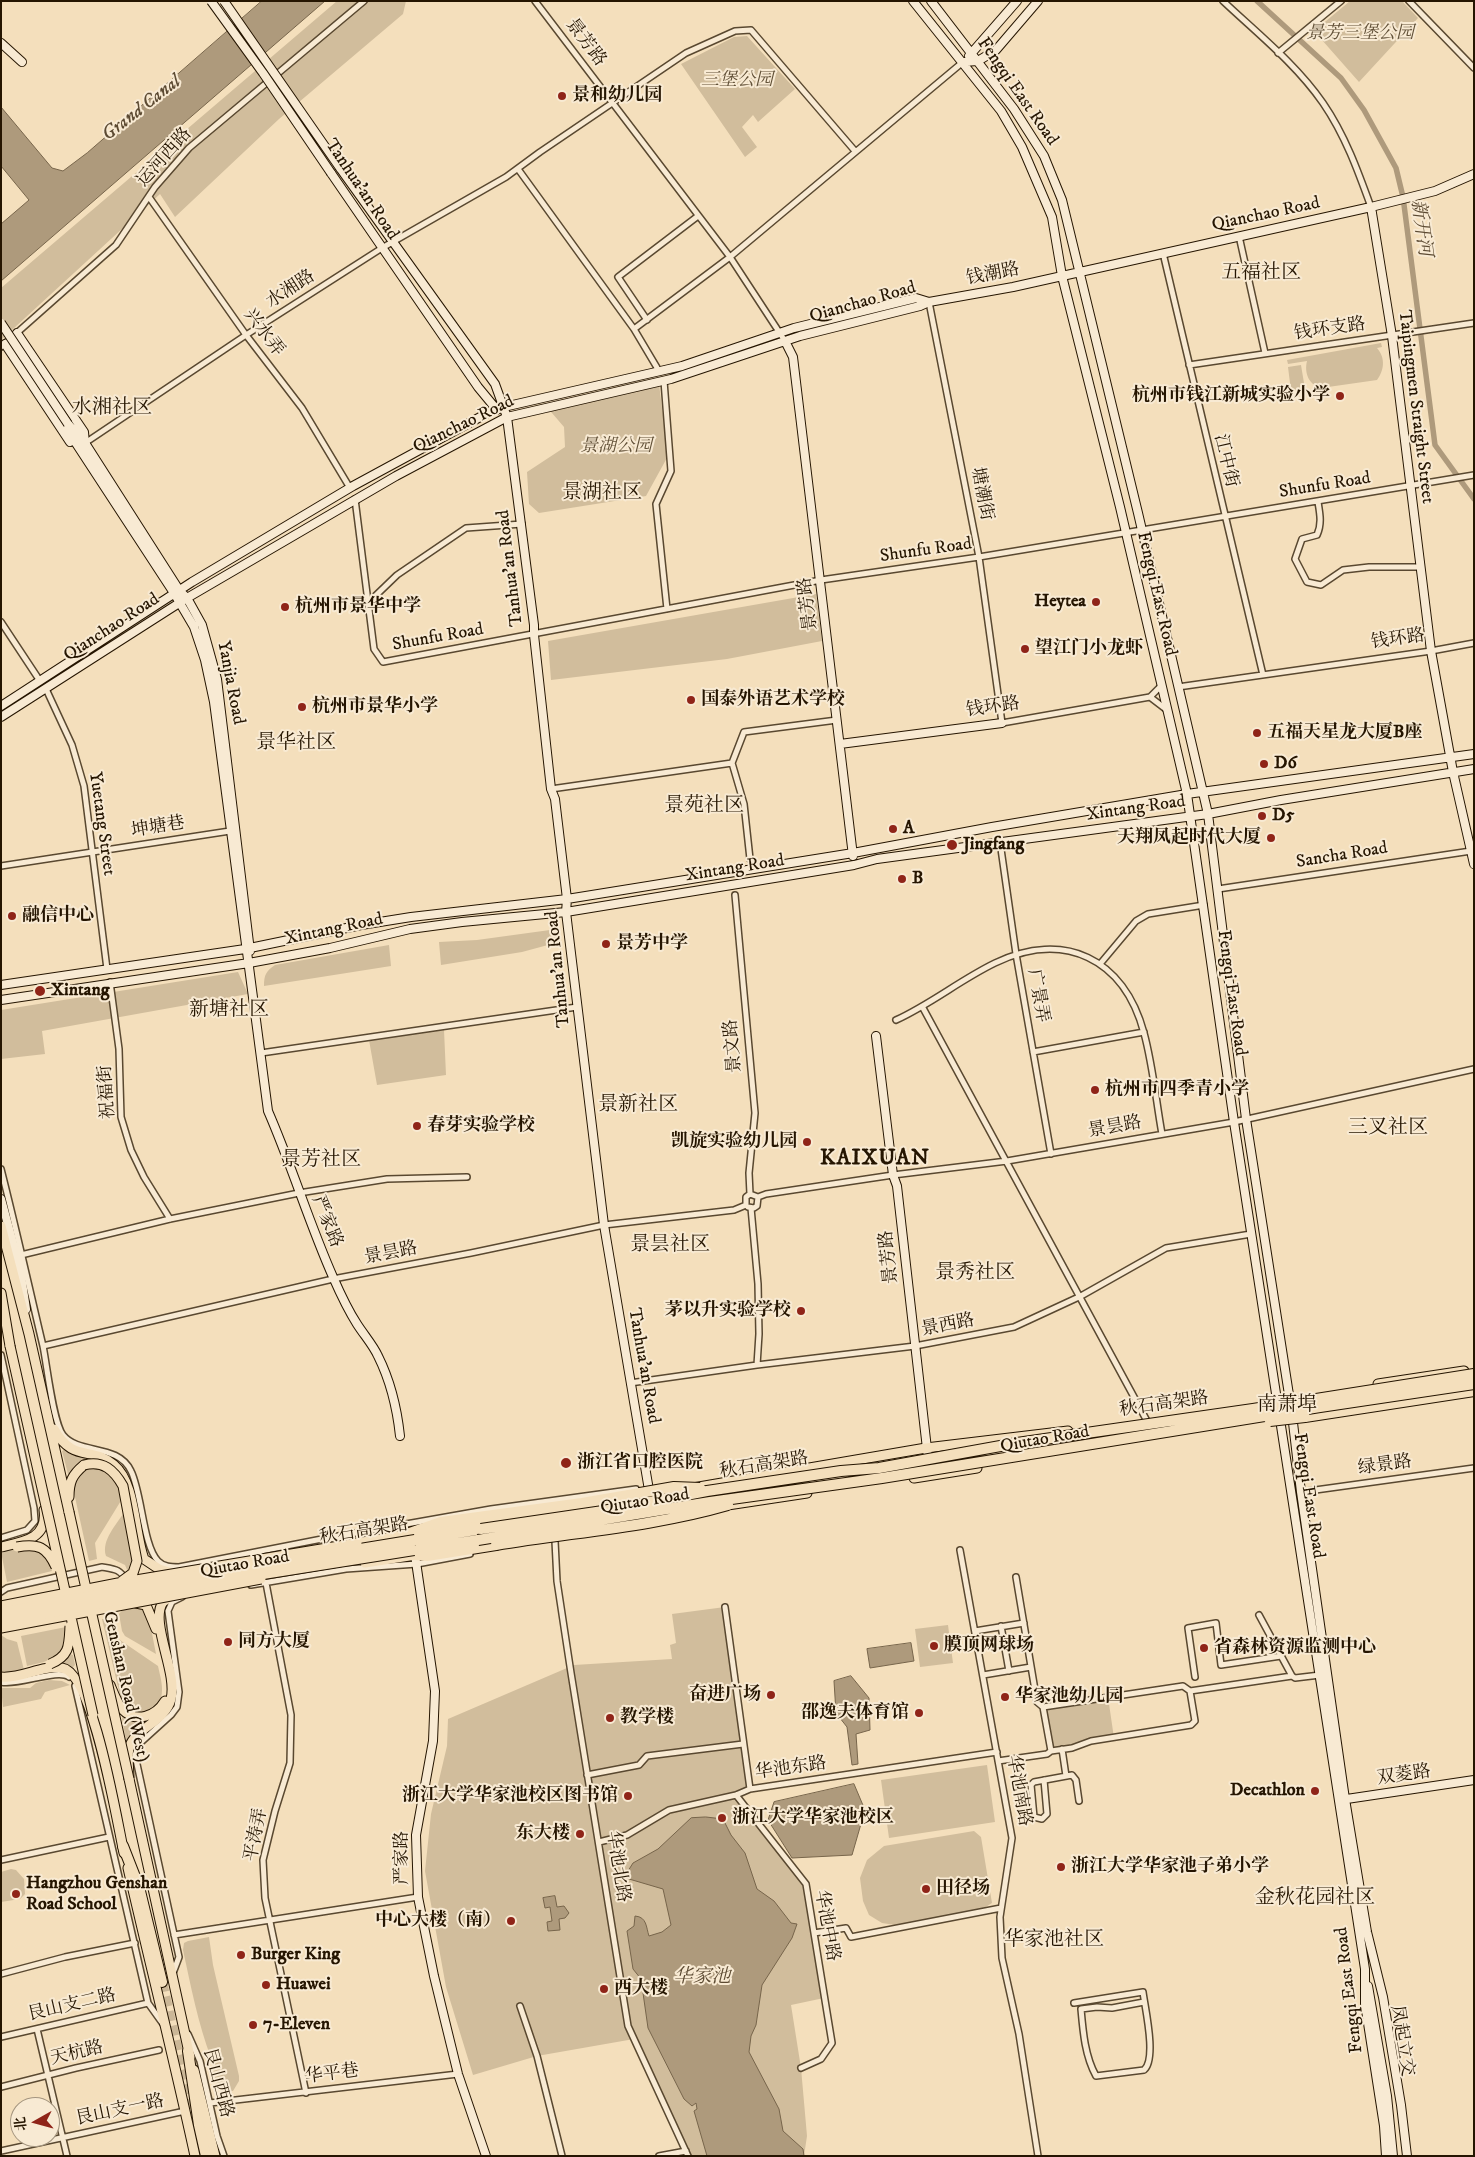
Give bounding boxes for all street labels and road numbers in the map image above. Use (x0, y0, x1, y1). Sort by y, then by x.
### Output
street label: 景芳路 (560, 15, 610, 71)
street label: Fengqi East Road (972, 34, 1062, 150)
street label: 运河西路 (133, 124, 197, 192)
street label: Tanhua'an Road (319, 135, 403, 245)
street label: Qianchao Road (1210, 193, 1322, 237)
street label: 钱潮路 (964, 259, 1022, 291)
street label: 水湘路 (262, 266, 320, 314)
street label: Qianchao Road (807, 277, 919, 329)
street label: 兴水弄 (238, 305, 288, 361)
street label: Taipingmen Straight Street (1392, 309, 1438, 505)
street label: 钱环支路 (1293, 314, 1367, 346)
street label: Qianchao Road (410, 391, 518, 459)
street label: 江中街 (1208, 432, 1242, 490)
street label: 塘潮街 (965, 465, 997, 523)
street label: Shunfu Road (1278, 468, 1372, 504)
street label: Tanhua'an Road (493, 509, 529, 627)
street label: Fengqi East Road (1131, 530, 1181, 658)
street label: Shunfu Road (879, 534, 973, 568)
street label: 景芳路 (795, 576, 823, 632)
street label: Qianchao Road (60, 589, 164, 667)
street label: Shunfu Road (391, 619, 485, 657)
street label: 钱环路 (1370, 626, 1426, 654)
street label: Yanjia Road (211, 639, 249, 727)
street label: 钱环路 (965, 694, 1021, 722)
street label: Yuetang Street (83, 771, 119, 877)
street label: Xintang Road (1085, 791, 1187, 827)
street label: 坤塘巷 (130, 813, 186, 843)
street label: Sancha Road (1295, 838, 1389, 874)
street label: Xintang Road (684, 851, 786, 887)
street label: Xintang Road (283, 909, 385, 951)
street label: Tanhua'an Road (542, 910, 576, 1028)
street label: Fengqi East Road (1211, 929, 1251, 1057)
street label: 广景弄 (1022, 968, 1052, 1024)
street label: 景文路 (721, 1018, 747, 1074)
street label: 祝福街 (95, 1064, 121, 1120)
street label: 景昙路 (1087, 1113, 1143, 1143)
street label: 严家路 (306, 1193, 346, 1251)
street label: 景芳路 (876, 1229, 904, 1285)
street label: 景昙路 (362, 1238, 420, 1270)
street label: Tanhua'an Road (622, 1306, 664, 1426)
street label: 景西路 (919, 1310, 977, 1342)
street label: 秋石高架路 (1118, 1388, 1210, 1422)
street label: Qiutao Road (999, 1422, 1091, 1458)
street label: Fengqi East Road (1287, 1432, 1329, 1560)
street label: 秋石高架路 (718, 1448, 810, 1484)
street label: 绿景路 (1357, 1452, 1413, 1480)
street label: Qiutao Road (599, 1484, 691, 1520)
street label: 秋石高架路 (318, 1514, 410, 1550)
street label: Qiutao Road (199, 1547, 291, 1583)
street label: Genshan Road (West) (97, 1609, 153, 1765)
street label: 华池东路 (754, 1753, 828, 1785)
street label: 华池南路 (1001, 1754, 1035, 1828)
street label: 双菱路 (1376, 1762, 1432, 1790)
street label: 平涛弄 (241, 1806, 273, 1864)
street label: 华池北路 (601, 1830, 633, 1904)
street label: 严家路 (392, 1831, 414, 1885)
street label: 华池中路 (809, 1889, 843, 1963)
street label: Fengqi East Road (1332, 1926, 1368, 2054)
street label: 艮山支二路 (26, 1985, 118, 2027)
street label: 凤起立交 (1385, 2004, 1417, 2078)
street label: 天杭路 (48, 2037, 106, 2071)
street label: 艮山西路 (197, 2045, 237, 2121)
street label: 华平巷 (304, 2061, 360, 2089)
street label: 艮山支一路 (74, 2091, 166, 2131)

